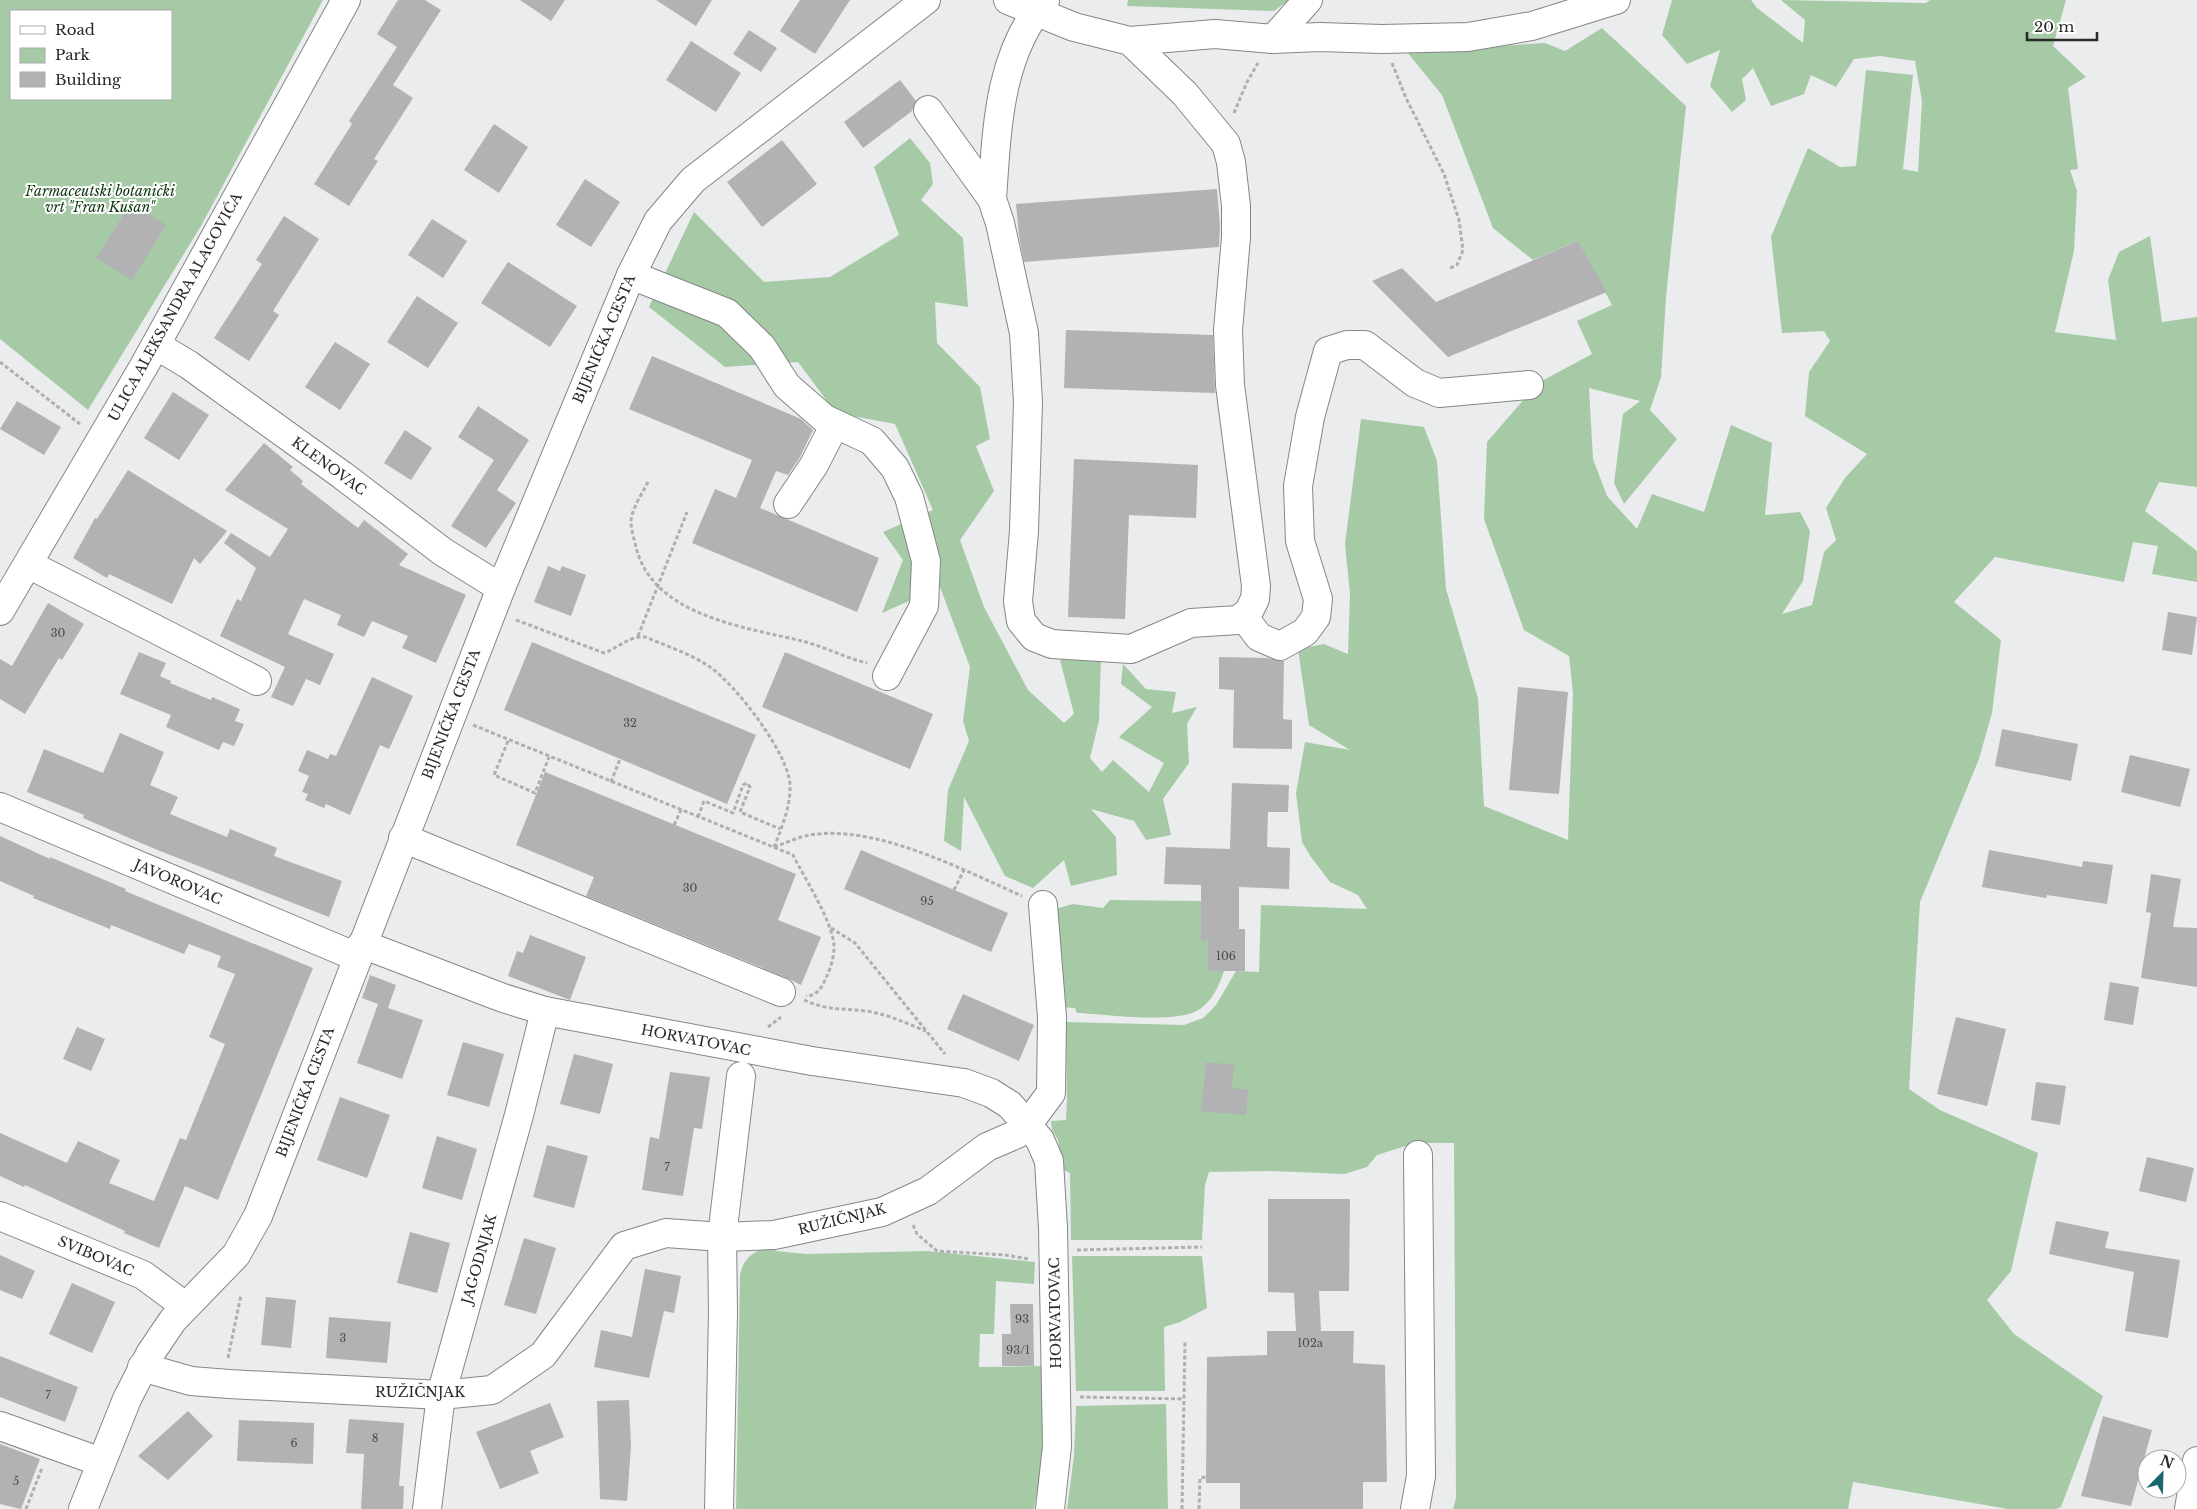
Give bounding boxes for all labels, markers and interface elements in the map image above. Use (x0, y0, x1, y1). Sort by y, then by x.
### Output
legend (10, 10, 172, 100)
scale bar (2027, 10, 2097, 42)
text: 20 m (2034, 17, 2074, 36)
text: Road (55, 20, 95, 39)
text: Park (55, 45, 91, 64)
text: Building (55, 70, 122, 89)
park label: Farmaceutski botanički vrt "Fran Kušan" (24, 182, 175, 216)
street label: ULICA ALEKSANDRA ALAGOVIĆA (103, 189, 246, 425)
street label: BIJENIČKA CESTA (568, 271, 639, 406)
street label: KLENOVAC (288, 433, 370, 499)
house number: 30 (51, 626, 65, 640)
street label: BIJENIČKA CESTA (417, 646, 484, 782)
house number: 32 (623, 716, 637, 730)
street label: JAVOROVAC (129, 855, 225, 909)
house number: 30 (683, 881, 697, 895)
house number: 95 (920, 894, 934, 908)
house number: 106 (1216, 949, 1236, 963)
street label: HORVATOVAC (640, 1021, 752, 1059)
street label: BIJENIČKA CESTA (271, 1024, 338, 1160)
house number: 7 (664, 1160, 670, 1174)
street label: RUŽIČNJAK (796, 1198, 889, 1239)
street label: JAGODNJAK (457, 1211, 501, 1308)
street label: SVIBOVAC (55, 1232, 137, 1280)
street label: HORVATOVAC (1045, 1257, 1065, 1369)
house number: 93 (1015, 1312, 1029, 1326)
house number: 3 (340, 1331, 347, 1345)
house number: 102a (1297, 1336, 1324, 1350)
house number: 93/1 (1006, 1343, 1030, 1357)
street label: RUŽIČNJAK (375, 1382, 466, 1401)
house number: 7 (45, 1388, 51, 1402)
house number: 8 (372, 1431, 378, 1445)
house number: 6 (290, 1436, 298, 1450)
north arrow (2137, 1449, 2187, 1499)
text: N (2158, 1451, 2177, 1473)
house number: 5 (13, 1474, 19, 1488)

